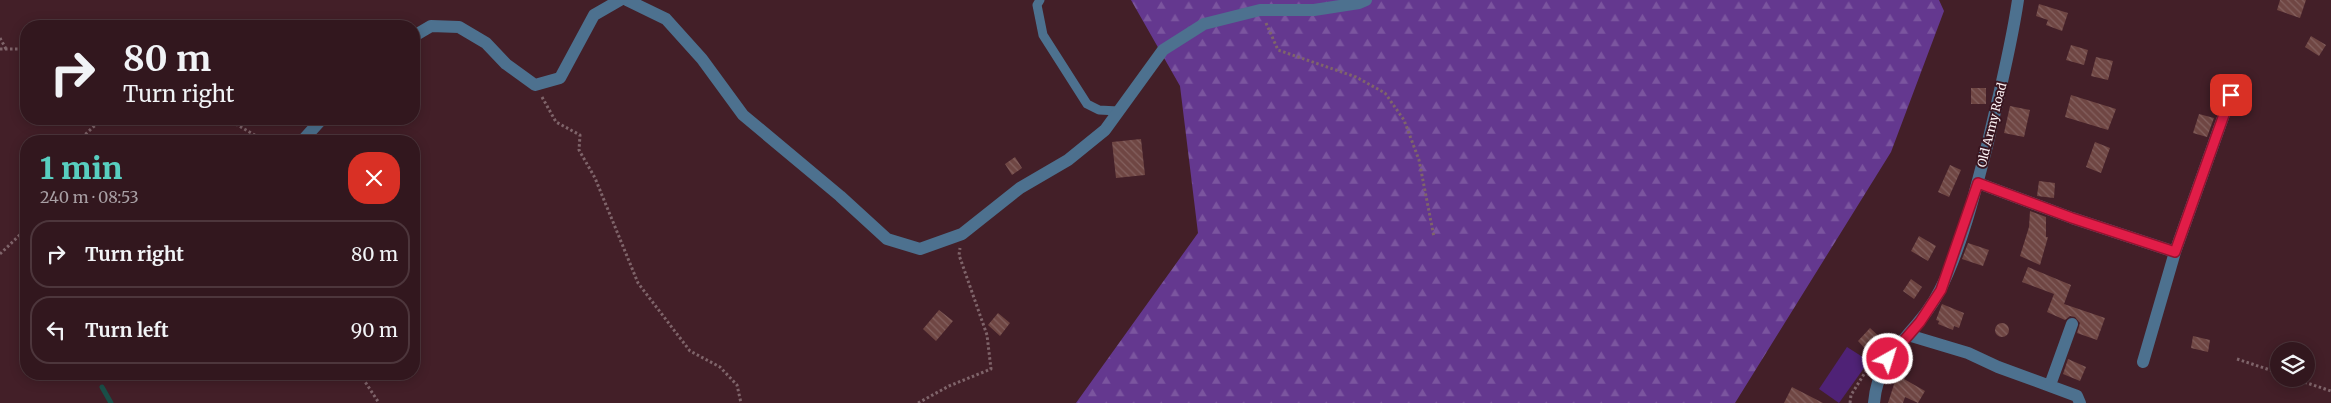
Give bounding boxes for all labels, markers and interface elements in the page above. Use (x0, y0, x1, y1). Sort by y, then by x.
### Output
text: 80 m (123, 37, 211, 81)
icon: right (40, 40, 105, 105)
pin (2210, 74, 2252, 116)
text: Turn right (123, 80, 234, 108)
street label: Old Army Road (1974, 81, 2009, 169)
icon: arrive (2217, 81, 2245, 109)
text: 1 min (40, 149, 122, 187)
button: close (348, 152, 400, 204)
text: 240 m · 08:53 (40, 187, 139, 207)
icon: right (42, 240, 70, 268)
text: Turn right (85, 242, 184, 266)
text: 80 m (351, 242, 398, 266)
icon: left (42, 316, 70, 344)
text: Turn left (85, 318, 169, 342)
text: 90 m (351, 318, 398, 342)
position arrow (1861, 332, 1913, 384)
map controls (2270, 342, 2315, 387)
button: layers (2270, 342, 2315, 387)

